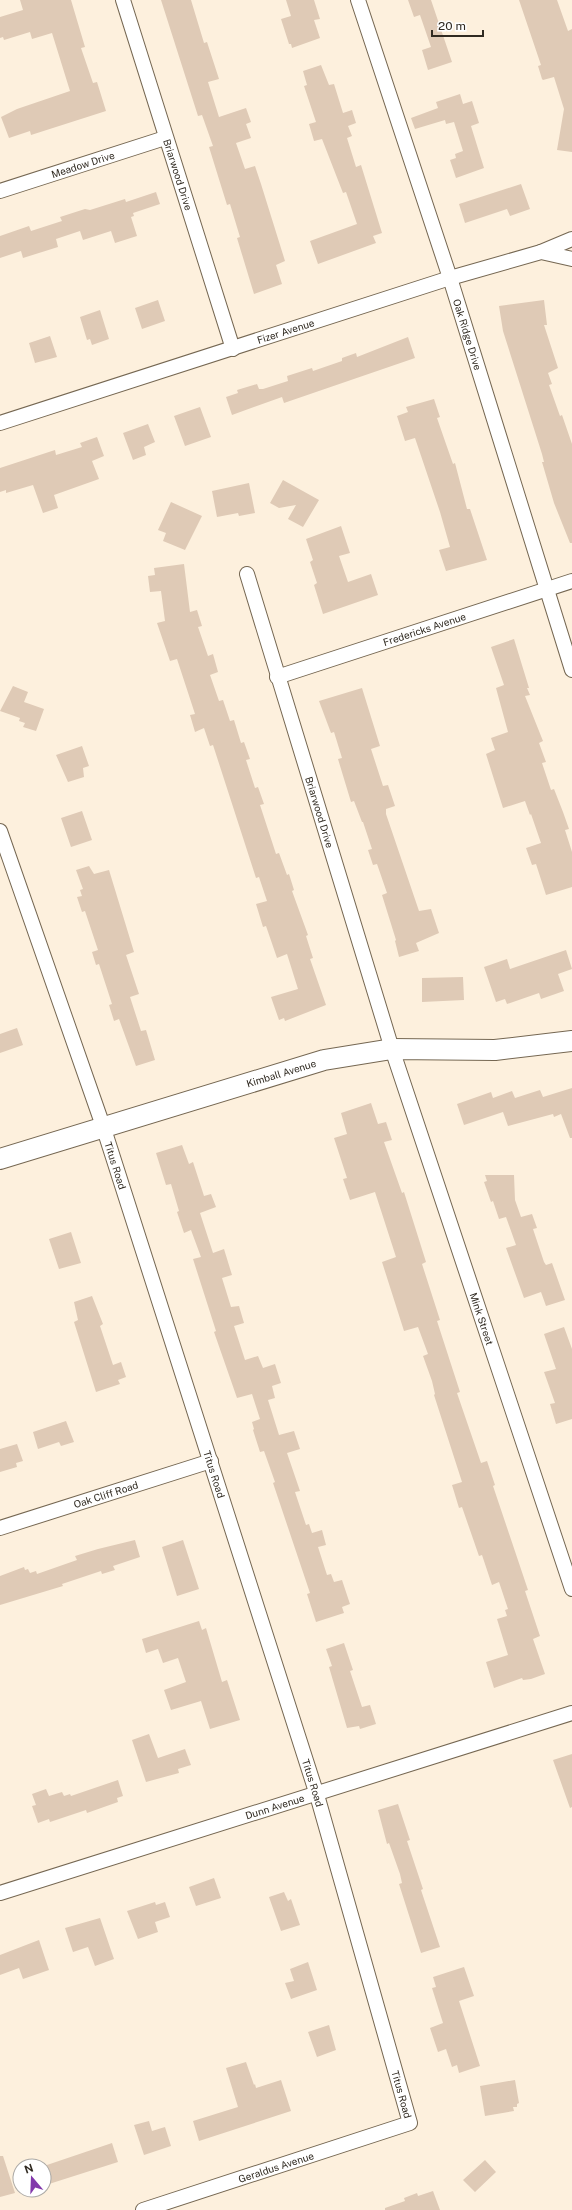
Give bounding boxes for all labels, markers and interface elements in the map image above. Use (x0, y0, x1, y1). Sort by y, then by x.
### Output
scale bar (432, 12, 483, 38)
text: 20 m (438, 19, 466, 33)
street label: Briarwood Drive (161, 137, 195, 212)
street label: Meadow Drive (50, 149, 116, 180)
street label: Oak Ridge Drive (451, 297, 484, 372)
street label: Fizer Avenue (255, 316, 316, 346)
street label: Fredericks Avenue (382, 610, 468, 648)
street label: Briarwood Drive (303, 775, 336, 850)
street label: Kimball Avenue (245, 1057, 318, 1089)
street label: Titus Road (102, 1140, 129, 1191)
street label: Mink Street (468, 1291, 496, 1347)
street label: Titus Road (201, 1449, 228, 1499)
street label: Oak Cliff Road (72, 1479, 140, 1510)
street label: Titus Road (300, 1757, 326, 1808)
street label: Dunn Avenue (244, 1792, 306, 1821)
street label: Titus Road (389, 2069, 414, 2120)
street label: Geraldus Avenue (237, 2149, 316, 2185)
north arrow (12, 2158, 52, 2198)
text: N (23, 2161, 35, 2176)

